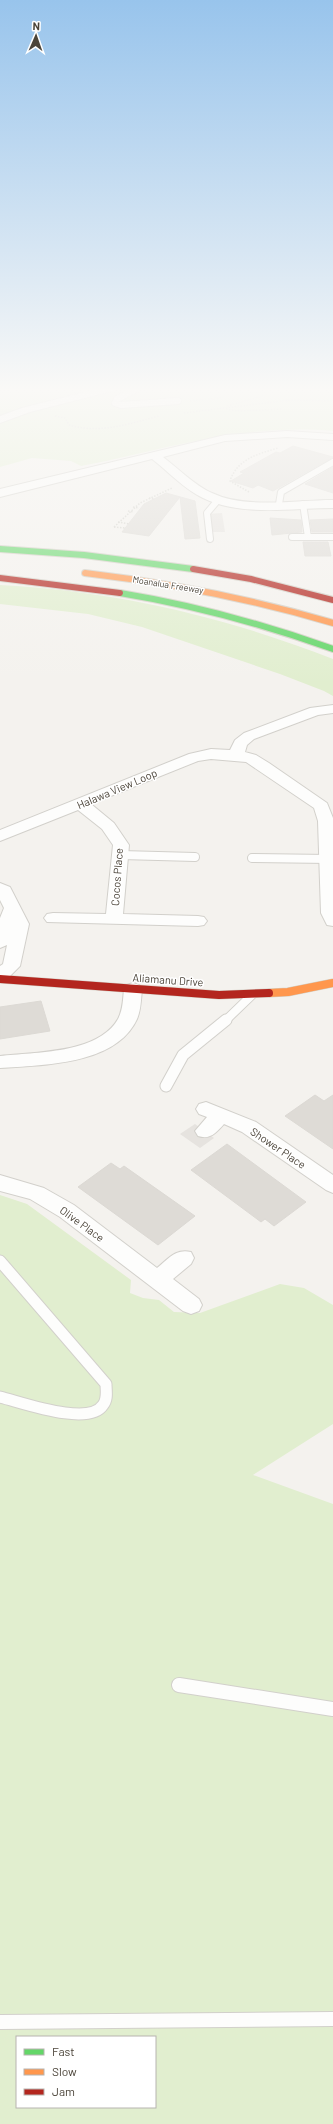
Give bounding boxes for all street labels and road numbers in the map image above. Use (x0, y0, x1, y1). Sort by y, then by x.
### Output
street label: Moanalua Freeway (132, 573, 204, 596)
street label: Halawa View Loop (75, 766, 159, 811)
street label: Cocos Place (108, 847, 125, 906)
street label: Aliamanu Drive (132, 971, 204, 988)
street label: Shower Place (248, 1124, 309, 1171)
street label: Olive Place (58, 1203, 107, 1244)

